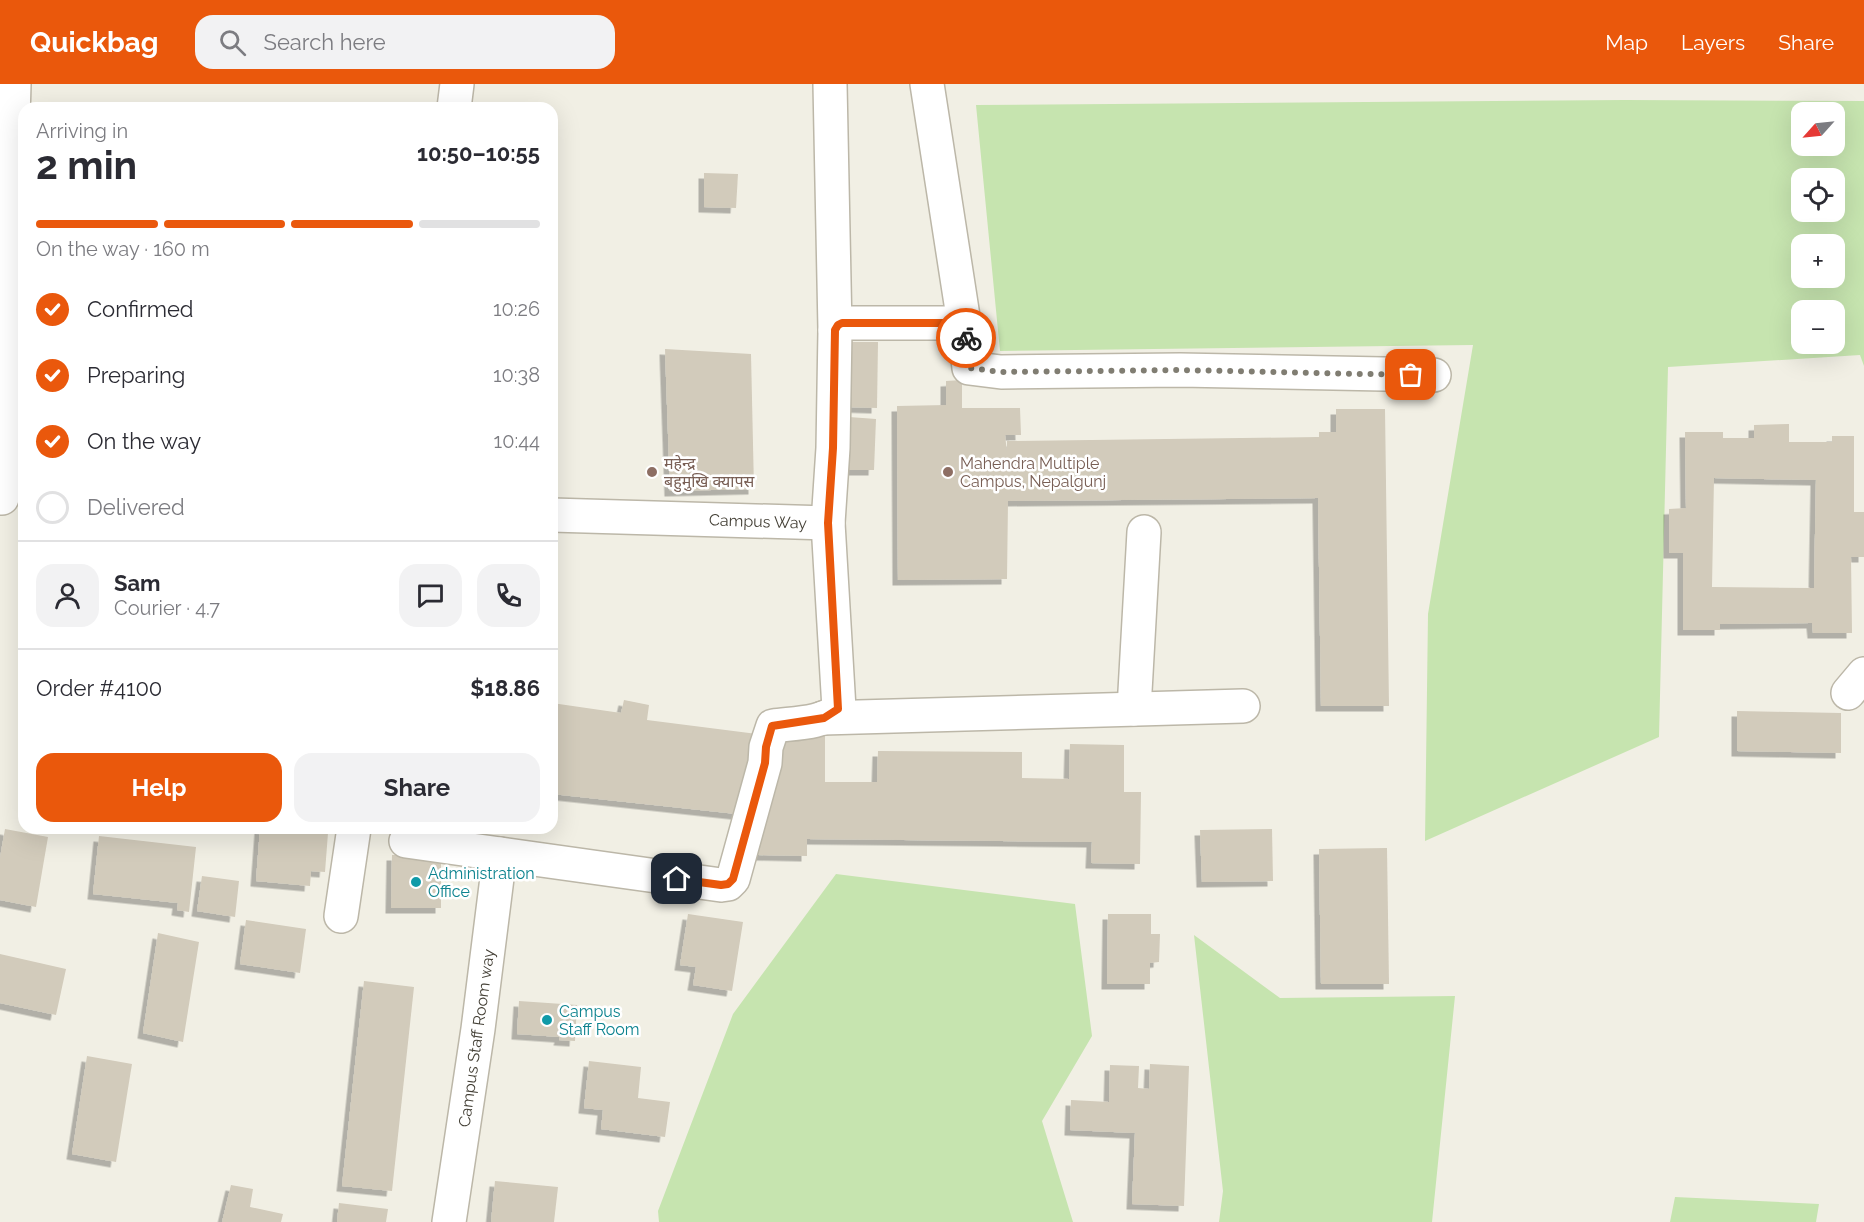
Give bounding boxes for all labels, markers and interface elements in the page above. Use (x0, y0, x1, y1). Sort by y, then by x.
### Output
search box (195, 15, 615, 69)
text: Quickbag (30, 26, 159, 59)
icon: search (216, 26, 249, 59)
text: Search here (264, 29, 386, 55)
text: Map (1605, 30, 1648, 55)
text: Layers (1681, 30, 1745, 55)
text: Share (1778, 30, 1834, 55)
north arrow (1791, 102, 1845, 156)
map controls (1791, 102, 1845, 354)
text: Arriving in (36, 119, 128, 143)
text: 10:50–10:55 (417, 140, 540, 166)
text: 2 min (36, 142, 137, 188)
button: locate (1791, 168, 1845, 222)
button: + (1791, 234, 1845, 288)
text: On the way · 160 m (36, 237, 210, 261)
icon: check (36, 293, 69, 326)
text: Confirmed (87, 296, 194, 322)
text: 10:26 (493, 297, 540, 321)
button: − (1791, 300, 1845, 354)
courier (936, 308, 996, 368)
icon: bike (950, 322, 983, 355)
pin (1385, 349, 1436, 400)
icon: bag (1394, 358, 1427, 391)
icon: check (36, 359, 69, 392)
text: Preparing (87, 362, 185, 388)
text: 10:38 (493, 363, 540, 387)
icon: check (36, 425, 69, 458)
text: On the way (87, 428, 201, 454)
text: 10:44 (494, 429, 540, 453)
place label: महेन्द्र बहुमुखि क्यापस (664, 454, 756, 493)
place label: Mahendra Multiple Campus, Nepalgunj (960, 454, 1106, 491)
marker: महेन्द्र बहुमुखि क्यापस (645, 465, 659, 479)
marker: Mahendra Multiple Campus, Nepalgunj (941, 465, 955, 479)
text: Delivered (87, 494, 185, 520)
street label: Campus Way (709, 510, 808, 533)
button: person (36, 564, 99, 627)
button: chat (399, 564, 462, 627)
button: phone (477, 564, 540, 627)
text: Sam (114, 570, 161, 596)
text: Courier · 4.7 (114, 596, 220, 620)
text: Order #4100 (36, 675, 162, 701)
text: $18.86 (470, 675, 540, 701)
button: Help (36, 753, 282, 822)
button: Share (294, 753, 540, 822)
pin (651, 853, 702, 904)
icon: home (660, 862, 693, 895)
place label: Administration Office (428, 864, 535, 901)
marker: Administration Office (409, 875, 423, 889)
street label: Campus Staff Room way (455, 947, 498, 1128)
place label: Campus Staff Room (559, 1002, 640, 1039)
marker: Campus Staff Room (540, 1013, 554, 1027)

